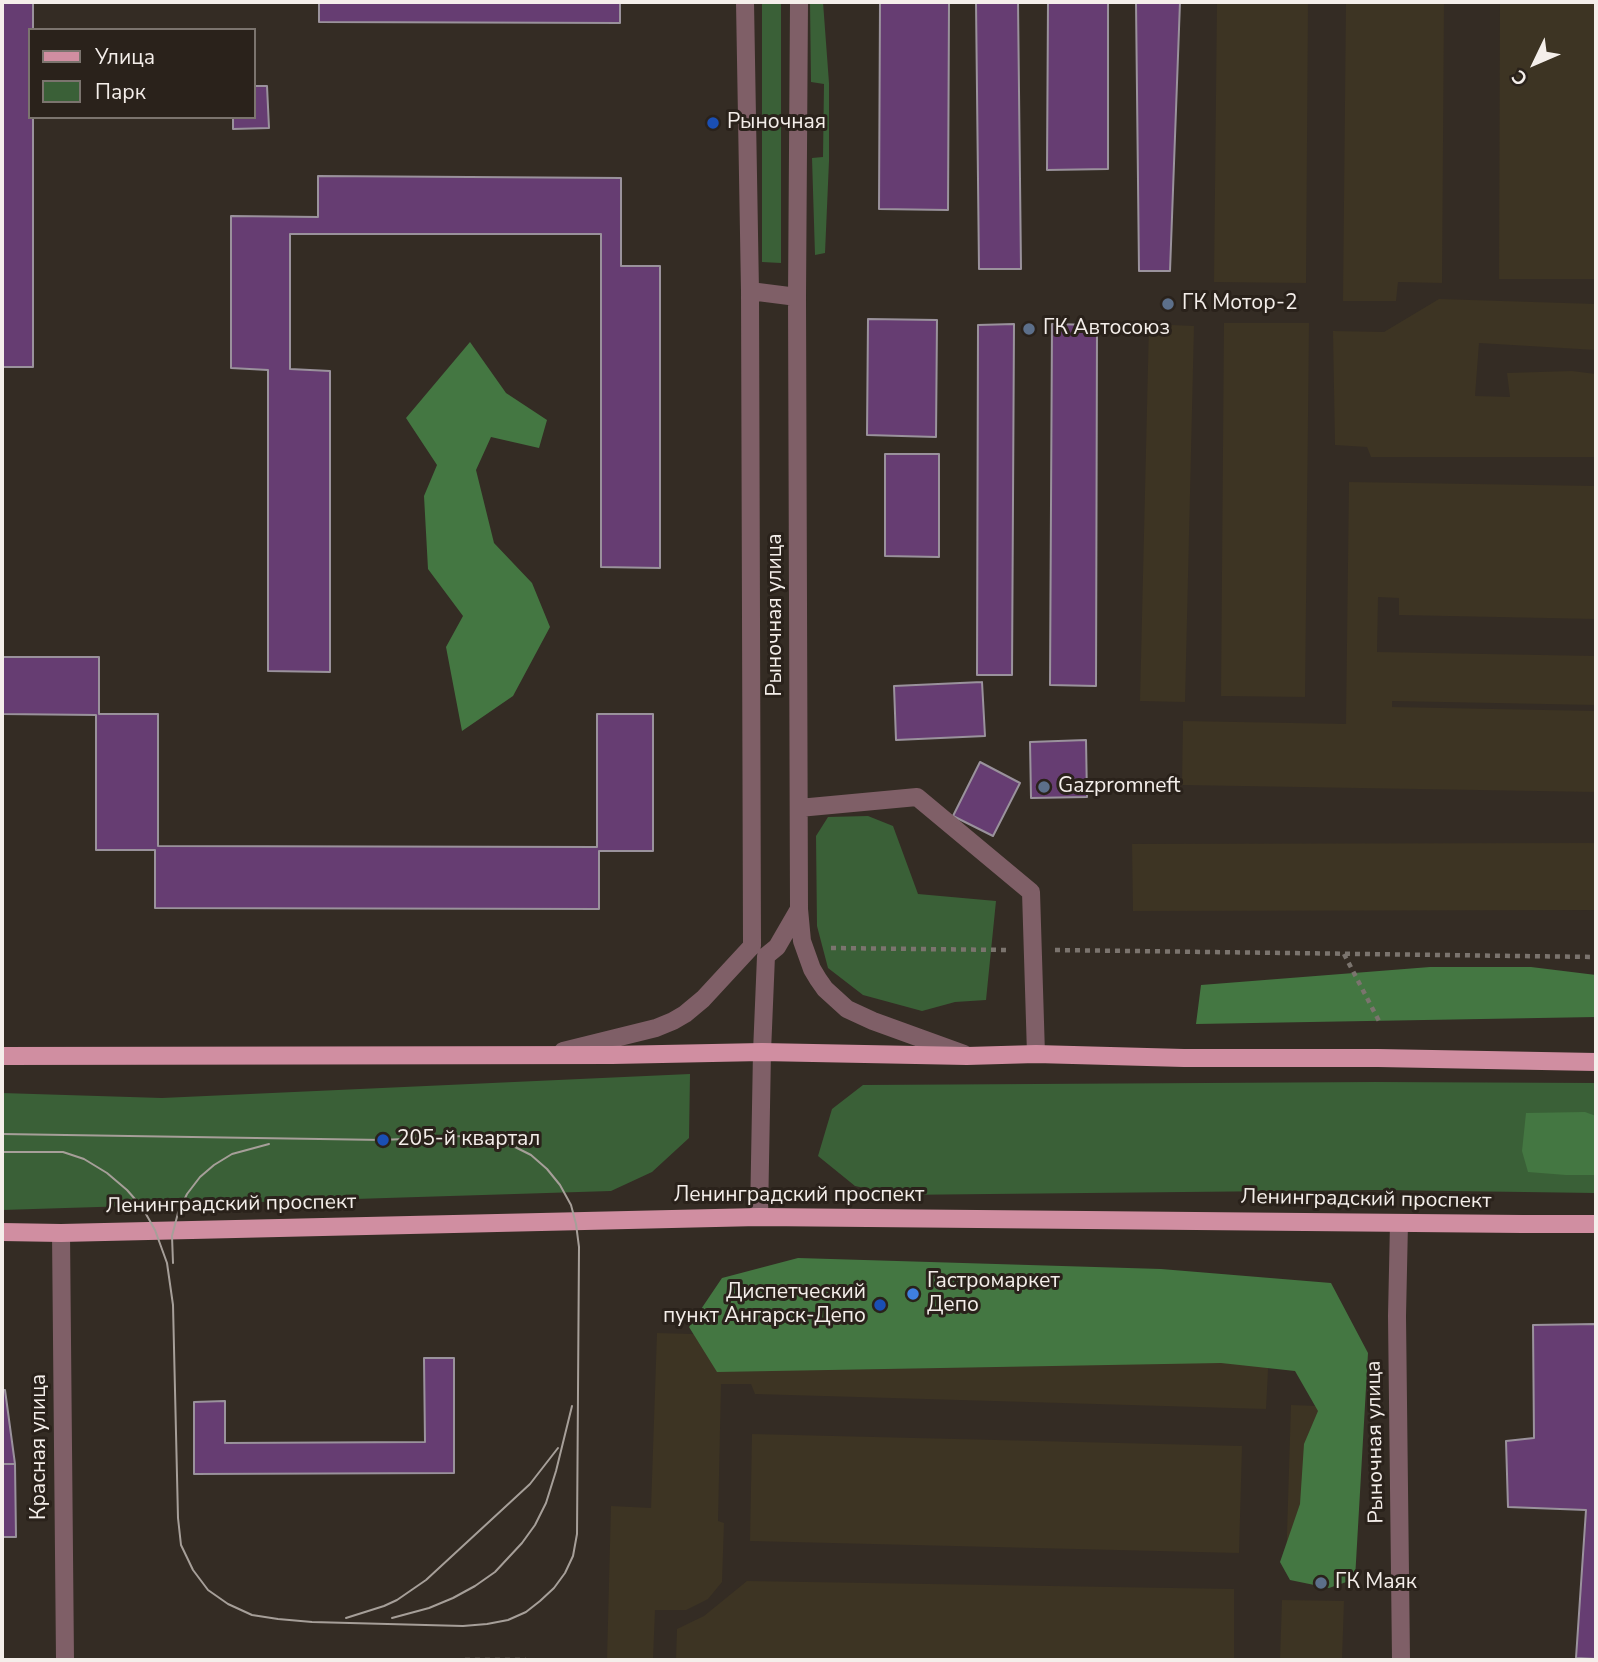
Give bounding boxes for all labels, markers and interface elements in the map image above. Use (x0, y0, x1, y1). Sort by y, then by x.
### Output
legend (28, 28, 256, 119)
north arrow (1500, 28, 1570, 98)
text: Улица (95, 43, 155, 71)
text: С (1506, 64, 1534, 91)
text: Парк (95, 78, 146, 106)
place label: Рыночная (727, 110, 826, 136)
marker: Рыночная (705, 115, 721, 131)
place label: ГК Мотор-2 (1182, 291, 1298, 317)
marker: ГК Мотор-2 (1160, 296, 1176, 312)
place label: ГК Автосоюз (1043, 316, 1170, 342)
marker: ГК Автосоюз (1021, 321, 1037, 337)
street label: Рыночная улица (763, 533, 789, 697)
place label: Gazpromneft (1058, 774, 1180, 800)
marker: Gazpromneft (1036, 779, 1052, 795)
place label: 205-й квартал (397, 1127, 540, 1153)
marker: 205-й квартал (375, 1132, 391, 1148)
street label: Ленинградский проспект (674, 1183, 924, 1209)
street label: Ленинградский проспект (1240, 1185, 1492, 1215)
street label: Ленинградский проспект (105, 1190, 357, 1220)
place label: Гастромаркет Депо (927, 1269, 1060, 1319)
place label: Диспетческий пункт Ангарск-Депо (663, 1280, 866, 1330)
marker: Гастромаркет Депо (905, 1286, 921, 1302)
marker: Диспетческий пункт Ангарск-Депо (872, 1297, 888, 1313)
street label: Рыночная улица (1362, 1360, 1390, 1524)
street label: Красная улица (27, 1374, 53, 1520)
place label: ГК Маяк (1335, 1570, 1417, 1596)
marker: ГК Маяк (1313, 1575, 1329, 1591)

